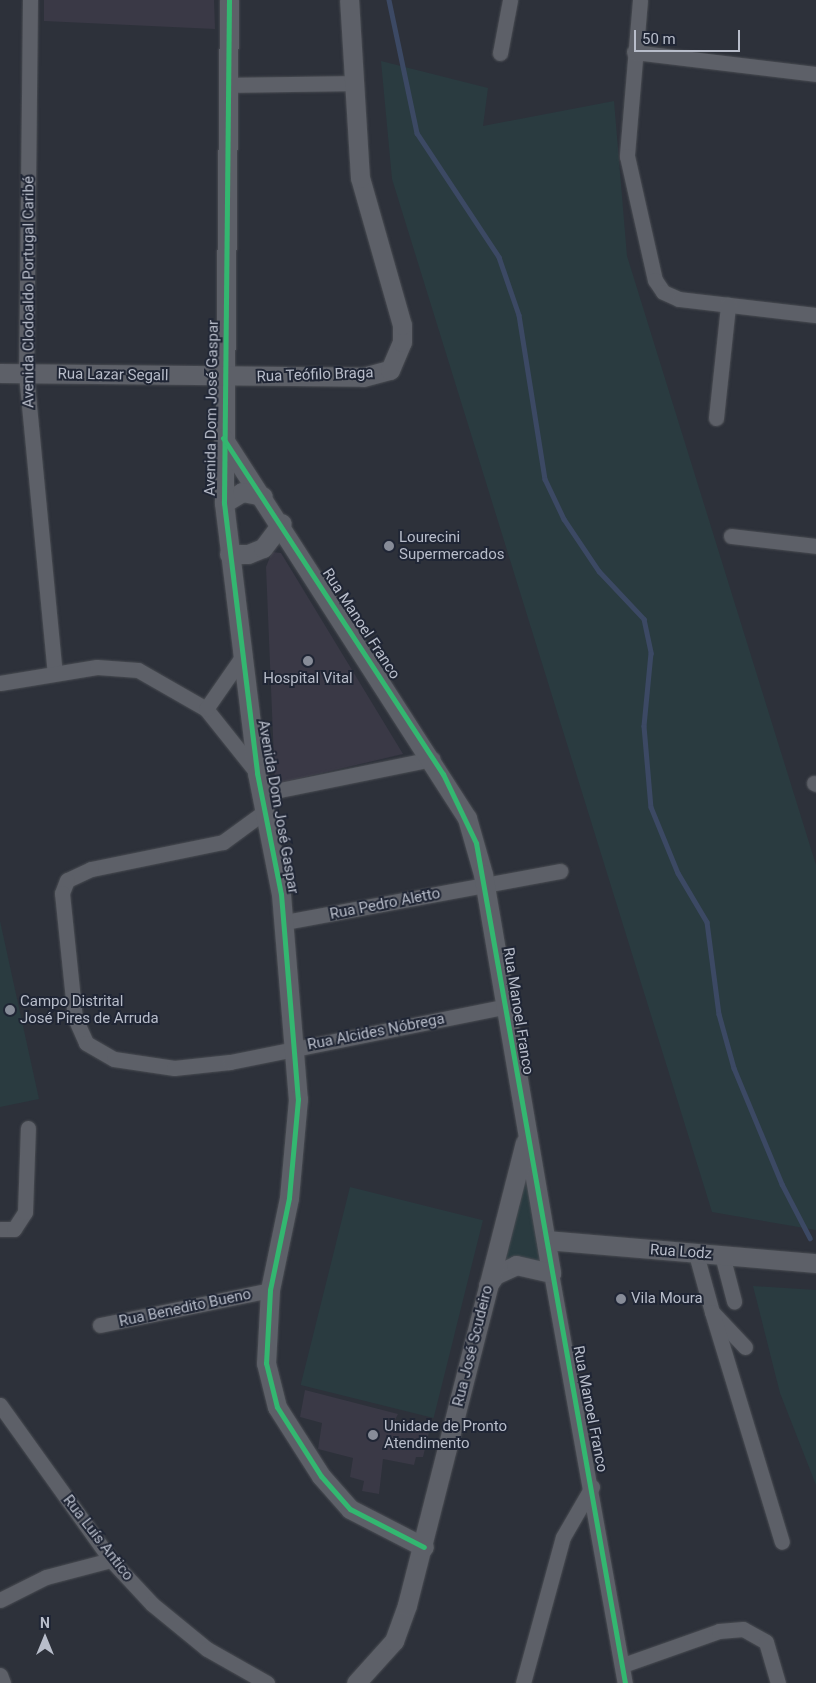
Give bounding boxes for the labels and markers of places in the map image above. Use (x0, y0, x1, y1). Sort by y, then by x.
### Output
place label: Lourecini Supermercados (399, 528, 504, 563)
marker: Lourecini Supermercados (383, 540, 395, 552)
marker: Hospital Vital (301, 654, 315, 668)
place label: Hospital Vital (263, 670, 353, 688)
place label: Campo Distrital José Pires de Arruda (20, 992, 159, 1027)
marker: Campo Distrital José Pires de Arruda (4, 1004, 16, 1016)
place label: Vila Moura (631, 1290, 703, 1308)
marker: Vila Moura (615, 1293, 627, 1305)
place label: Unidade de Pronto Atendimento (384, 1417, 507, 1452)
marker: Unidade de Pronto Atendimento (366, 1428, 380, 1442)

